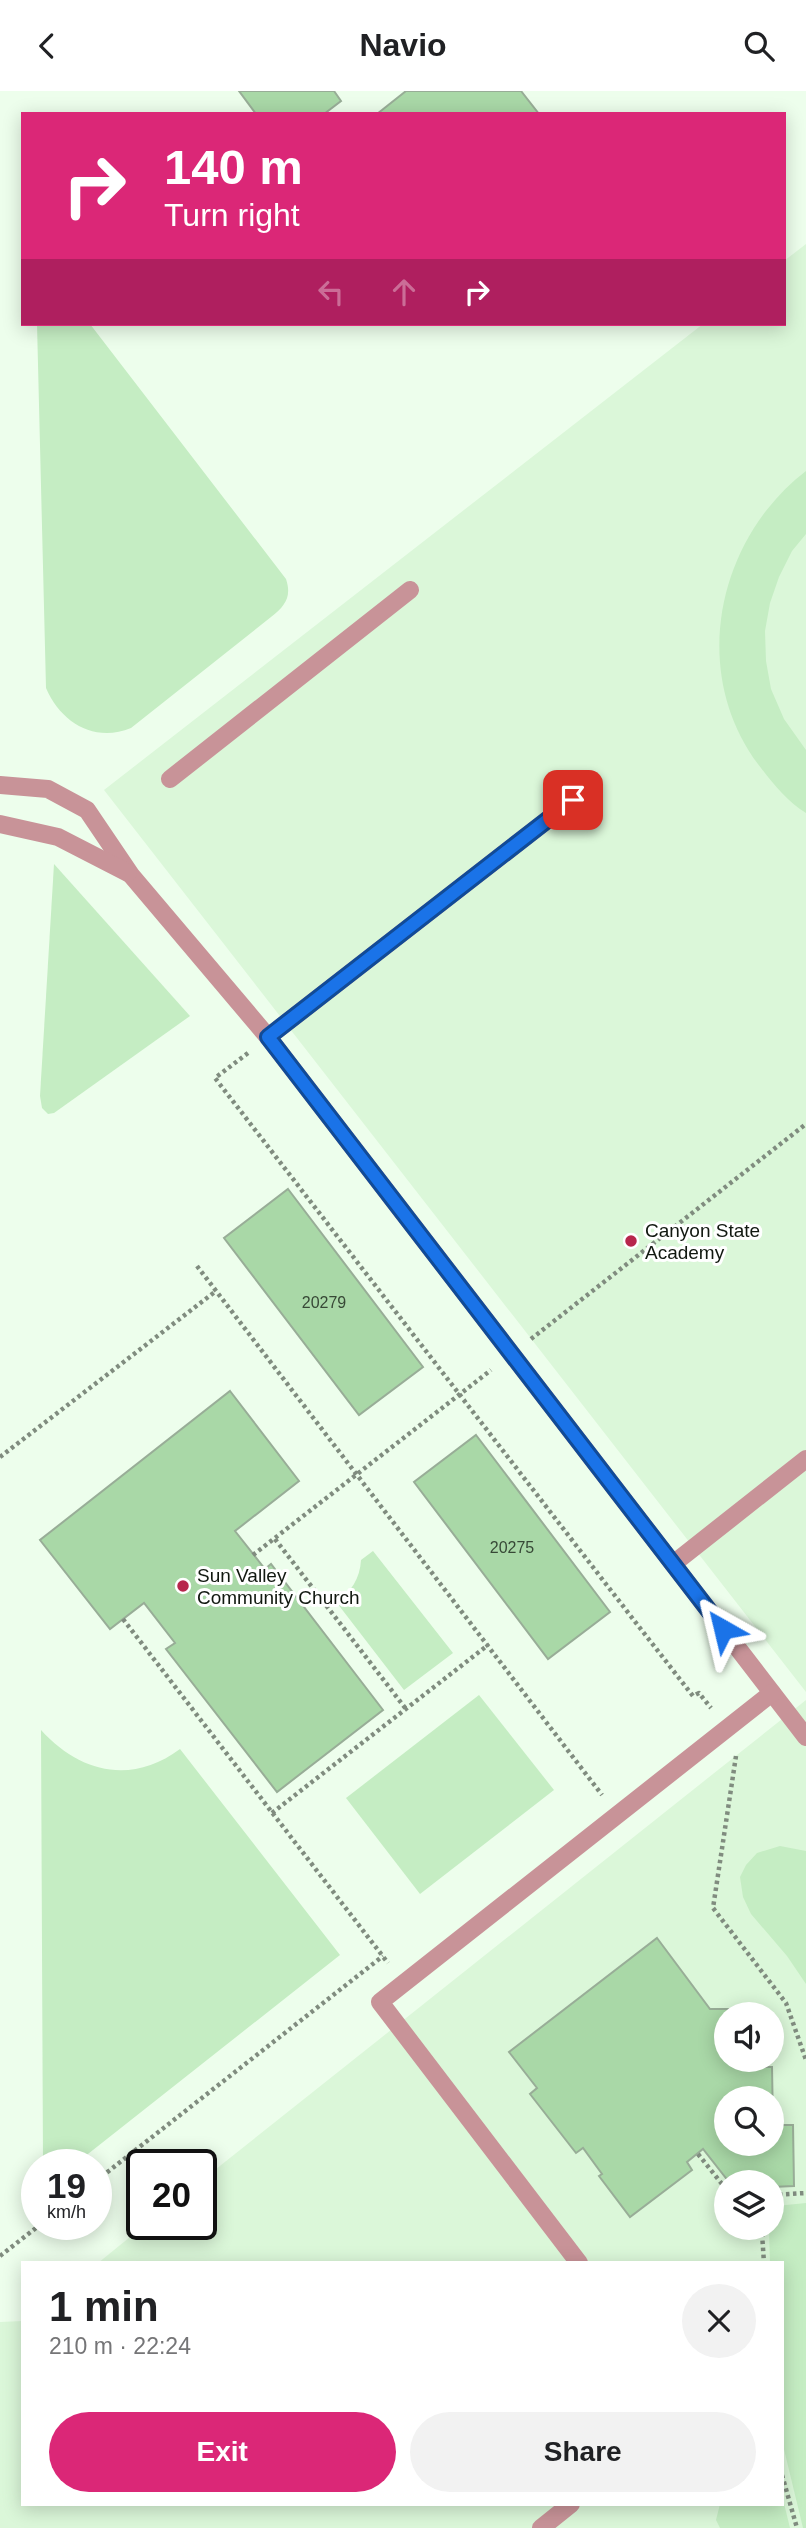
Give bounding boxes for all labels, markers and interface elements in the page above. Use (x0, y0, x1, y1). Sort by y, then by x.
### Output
icon: back (28, 27, 66, 65)
text: Navio (359, 27, 447, 63)
icon: search (740, 27, 778, 65)
icon: right (49, 140, 140, 231)
text: 140 m (164, 140, 303, 194)
text: Turn right (164, 197, 300, 233)
icon: left (312, 273, 350, 311)
icon: ahead (385, 273, 423, 311)
icon: right (458, 273, 496, 311)
pin (543, 770, 603, 830)
icon: arrive (554, 781, 592, 819)
place label: Canyon State Academy (645, 1220, 760, 1263)
marker: Canyon State Academy (623, 1233, 639, 1249)
house number: 20279 (302, 1294, 346, 1311)
house number: 20275 (490, 1539, 534, 1556)
place label: Sun Valley Community Church (197, 1565, 360, 1608)
marker: Sun Valley Community Church (175, 1578, 191, 1594)
position arrow (686, 1592, 760, 1666)
map controls (714, 2002, 784, 2240)
button: sound (714, 2002, 784, 2072)
button: search (714, 2086, 784, 2156)
speed limit sign: 20 (126, 2149, 217, 2240)
text: 19 (47, 2166, 86, 2205)
button: layers (714, 2170, 784, 2240)
text: km/h (47, 2202, 86, 2222)
text: 1 min (49, 2283, 159, 2330)
button: close (682, 2284, 756, 2358)
text: 210 m · 22:24 (49, 2333, 191, 2359)
button: Exit (49, 2412, 396, 2492)
button: Share (410, 2412, 756, 2492)

